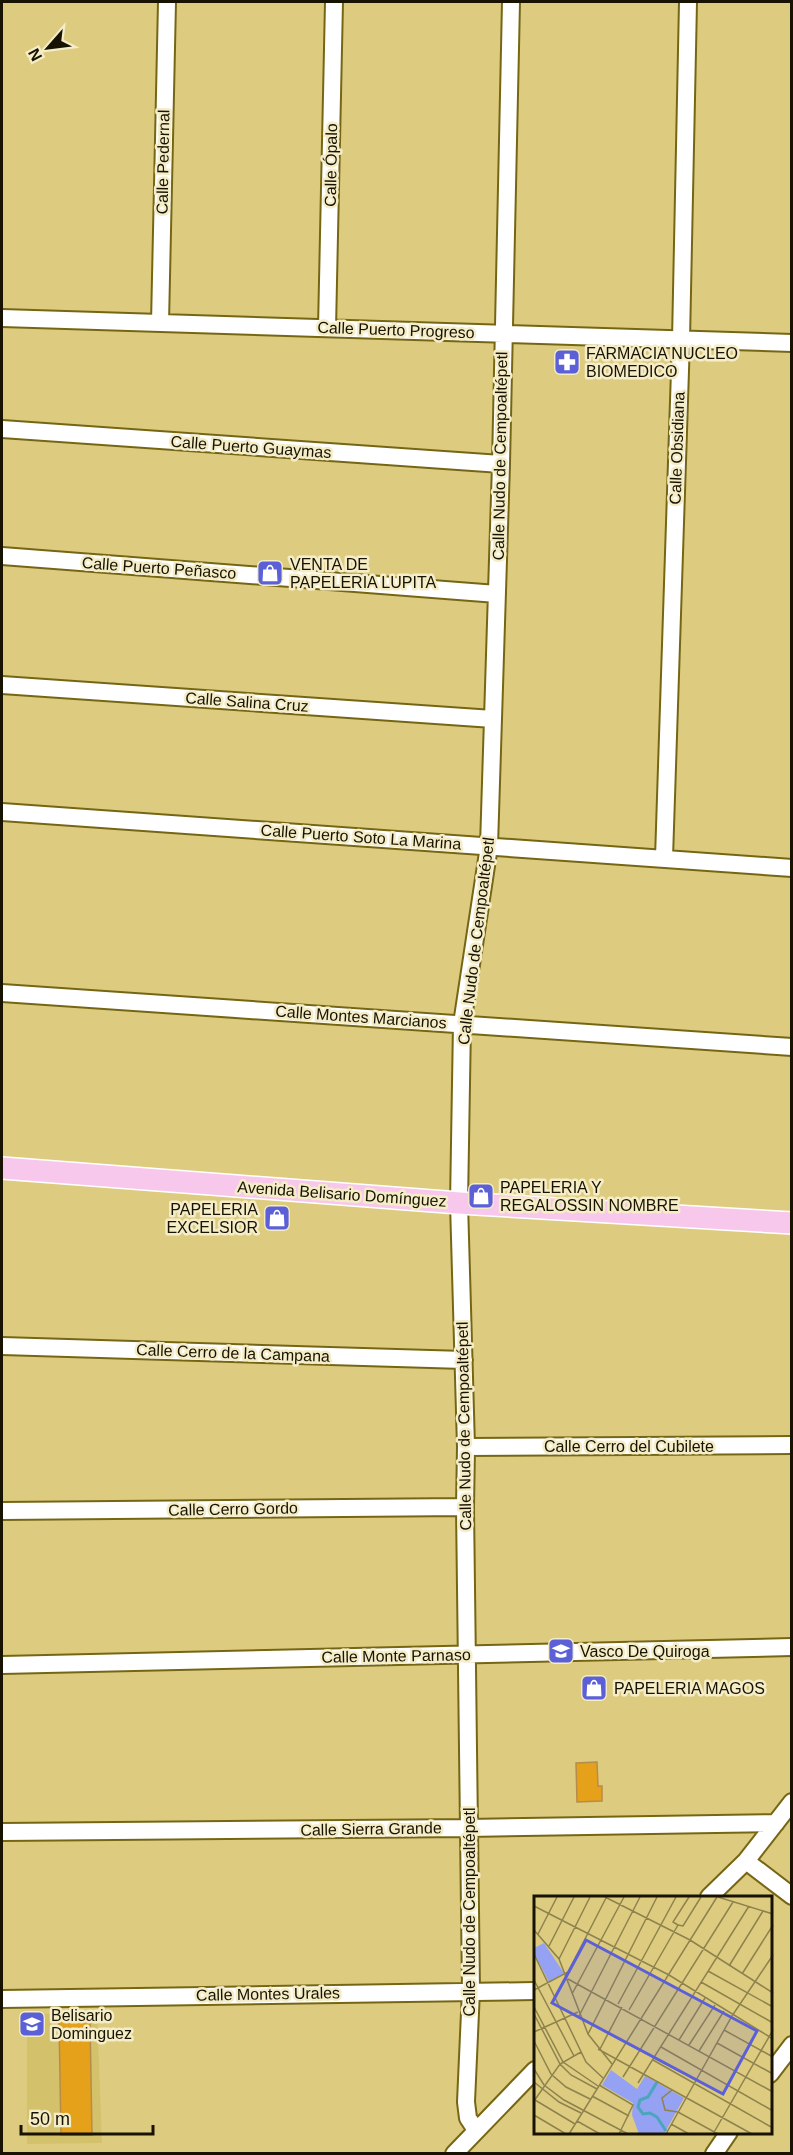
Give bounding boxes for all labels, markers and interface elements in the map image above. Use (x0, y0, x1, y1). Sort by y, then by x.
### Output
north arrow (18, 18, 78, 78)
text: N (25, 46, 45, 64)
street label: Calle Pedernal (154, 109, 172, 215)
street label: Calle Ópalo (321, 123, 340, 207)
street label: Calle Puerto Progreso (317, 319, 475, 341)
place label: FARMACIA NUCLEO BIOMEDICO (586, 345, 738, 380)
pharmacy icon: FARMACIA NUCLEO BIOMEDICO (552, 347, 582, 377)
street label: Calle Nudo de Cempoaltépetl (490, 351, 510, 561)
street label: Calle Obsidiana (667, 391, 687, 505)
street label: Calle Puerto Guaymas (170, 433, 332, 461)
street label: Calle Puerto Peñasco (81, 554, 237, 582)
place label: VENTA DE PAPELERIA LUPITA (290, 556, 436, 591)
shop icon: VENTA DE PAPELERIA LUPITA (255, 558, 285, 588)
street label: Calle Salina Cruz (185, 689, 309, 715)
street label: Calle Puerto Soto La Marina (260, 822, 462, 852)
street label: Calle Nudo de Cempoaltépetl (455, 836, 497, 1046)
street label: Calle Montes Marcianos (275, 1003, 447, 1031)
street label: Avenida Belisario Domínguez (237, 1178, 447, 1210)
place label: PAPELERIA Y REGALOSSIN NOMBRE (500, 1179, 679, 1214)
shop icon: PAPELERIA Y REGALOSSIN NOMBRE (466, 1181, 496, 1211)
place label: PAPELERIA EXCELSIOR (166, 1201, 258, 1236)
shop icon: PAPELERIA EXCELSIOR (262, 1203, 292, 1233)
street label: Calle Nudo de Cempoaltépetl (454, 1321, 474, 1531)
street label: Calle Cerro de la Campana (136, 1341, 330, 1365)
street label: Calle Cerro del Cubilete (544, 1438, 714, 1455)
street label: Calle Cerro Gordo (168, 1499, 298, 1519)
school or university icon: Vasco De Quiroga (546, 1636, 576, 1666)
place label: Vasco De Quiroga (580, 1643, 710, 1660)
street label: Calle Monte Parnaso (321, 1646, 471, 1666)
shop icon: PAPELERIA MAGOS (579, 1673, 609, 1703)
place label: PAPELERIA MAGOS (614, 1680, 765, 1697)
street label: Calle Nudo de Cempoaltépetl (461, 1807, 478, 2017)
street label: Calle Sierra Grande (300, 1819, 442, 1839)
inset map (534, 1896, 772, 2134)
street label: Calle Montes Urales (196, 1984, 340, 2004)
place label: Belisario Dominguez (51, 2007, 132, 2042)
school or university icon: Belisario Dominguez (17, 2009, 47, 2039)
scale bar (21, 2098, 153, 2136)
text: 50 m (30, 2109, 70, 2129)

